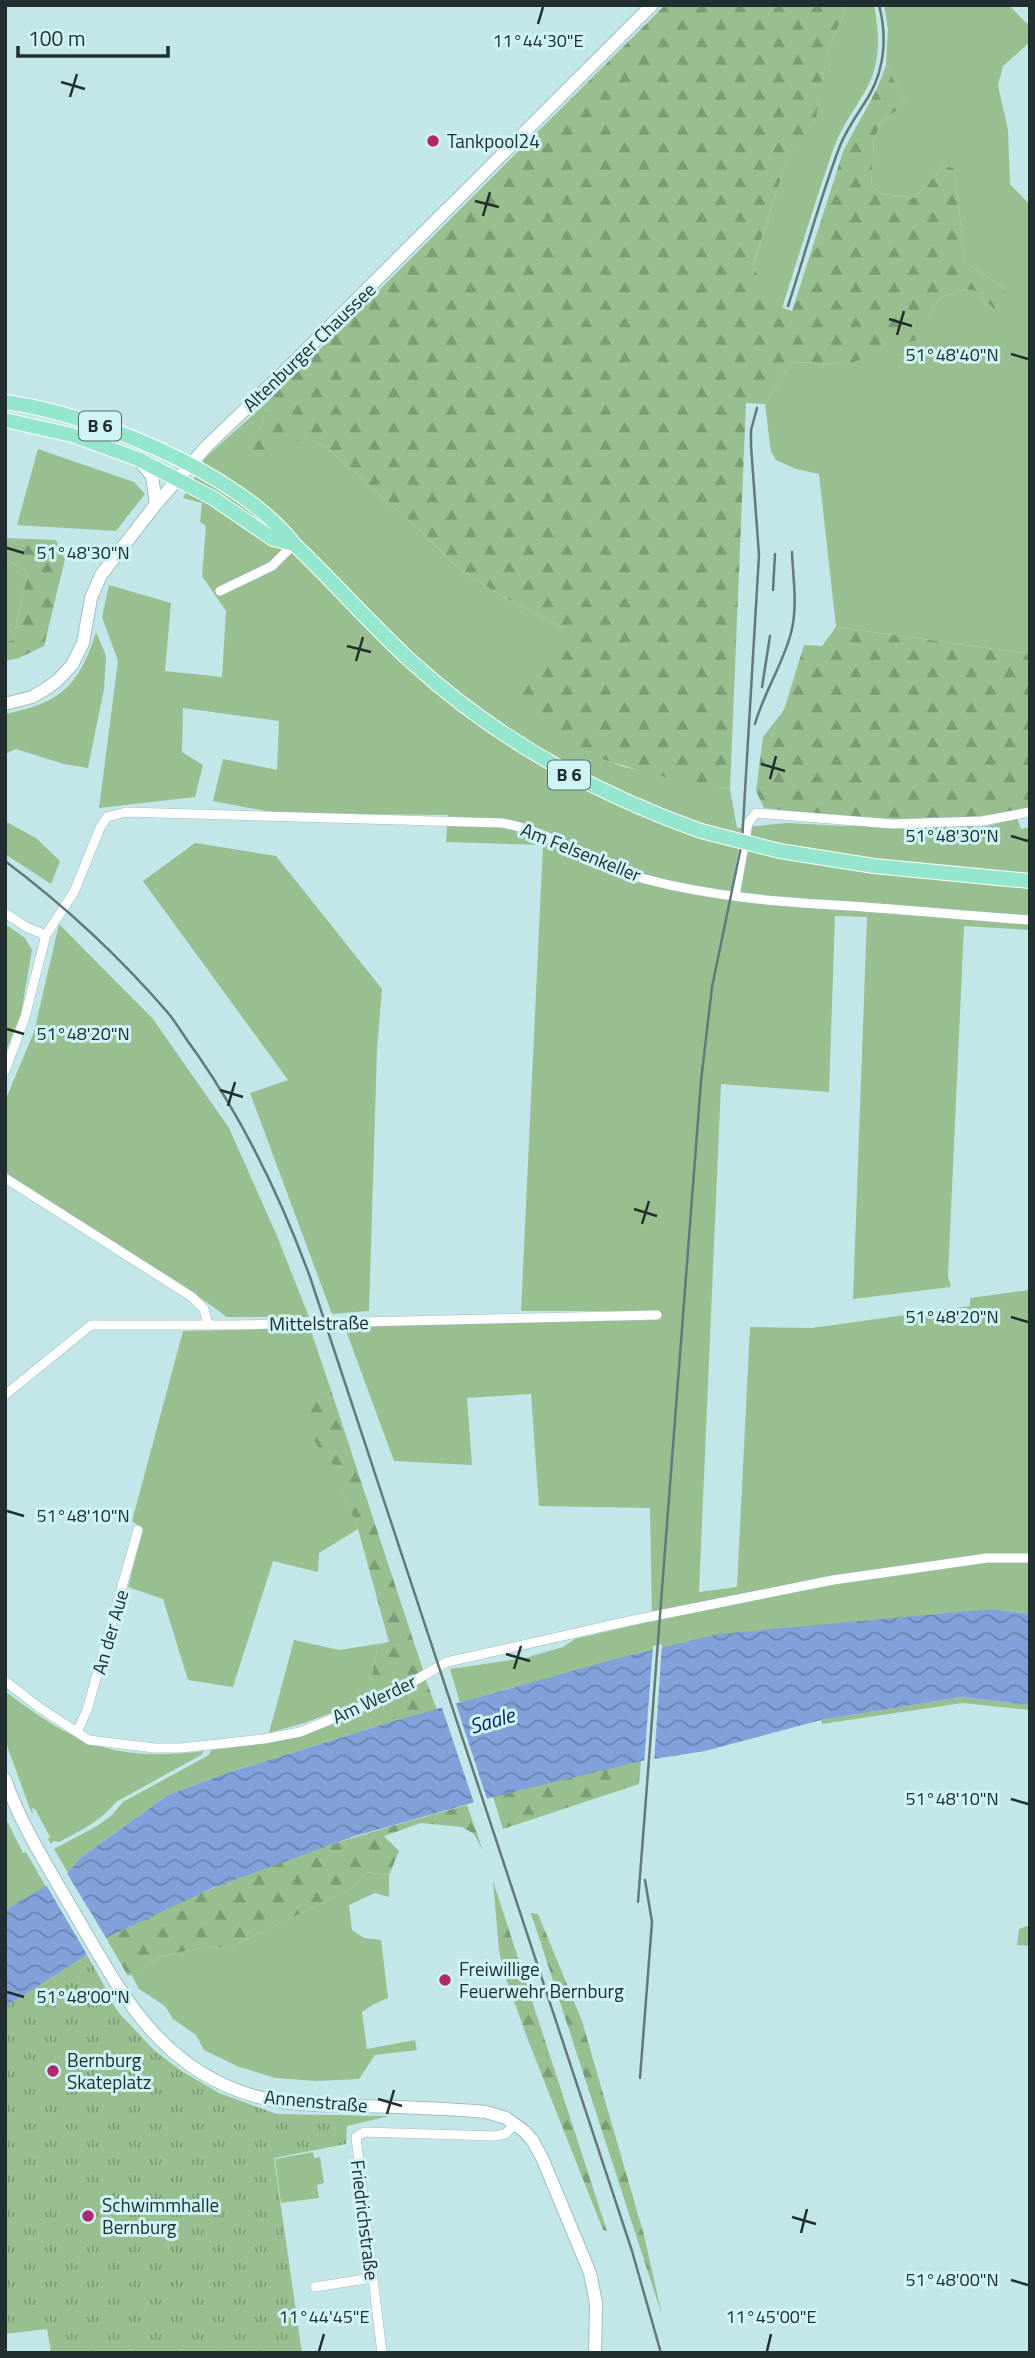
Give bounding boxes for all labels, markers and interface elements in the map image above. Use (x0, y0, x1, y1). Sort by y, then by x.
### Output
scale bar (18, 14, 168, 58)
text: 100 m (28, 22, 85, 54)
text: 11°44'30"E (493, 27, 584, 54)
place label: Tankpool24 (447, 126, 540, 155)
marker: Tankpool24 (425, 133, 441, 149)
street label: Altenburger Chaussee (235, 275, 382, 418)
text: 51°48'40"N (905, 341, 999, 368)
road number: B 6 (79, 412, 121, 440)
text: 51°48'30"N (36, 539, 130, 566)
road number: B 6 (548, 760, 590, 790)
street label: Am Felsenkeller (517, 814, 646, 889)
text: 51°48'30"N (905, 822, 999, 849)
text: 51°48'20"N (36, 1020, 130, 1047)
text: 51°48'20"N (905, 1303, 999, 1330)
street label: Mittelstraße (269, 1307, 369, 1338)
text: 51°48'10"N (36, 1502, 130, 1529)
street label: An der Aue (84, 1586, 135, 1678)
street label: Am Werder (327, 1666, 421, 1731)
water label: Saale (465, 1698, 519, 1742)
text: 51°48'10"N (905, 1785, 999, 1812)
place label: Freiwillige Feuerwehr Bernburg (459, 1954, 624, 2005)
marker: Freiwillige Feuerwehr Bernburg (437, 1972, 453, 1988)
text: 51°48'00"N (36, 1983, 130, 2010)
place label: Bernburg Skateplatz (67, 2045, 151, 2096)
marker: Bernburg Skateplatz (45, 2063, 61, 2079)
street label: Annenstraße (263, 2082, 369, 2119)
street label: Friedrichstraße (344, 2158, 387, 2282)
place label: Schwimmhalle Bernburg (102, 2190, 219, 2241)
marker: Schwimmhalle Bernburg (80, 2208, 96, 2224)
text: 51°48'00"N (905, 2266, 999, 2293)
text: 11°44'45"E (279, 2303, 370, 2330)
text: 11°45'00"E (726, 2303, 817, 2330)

